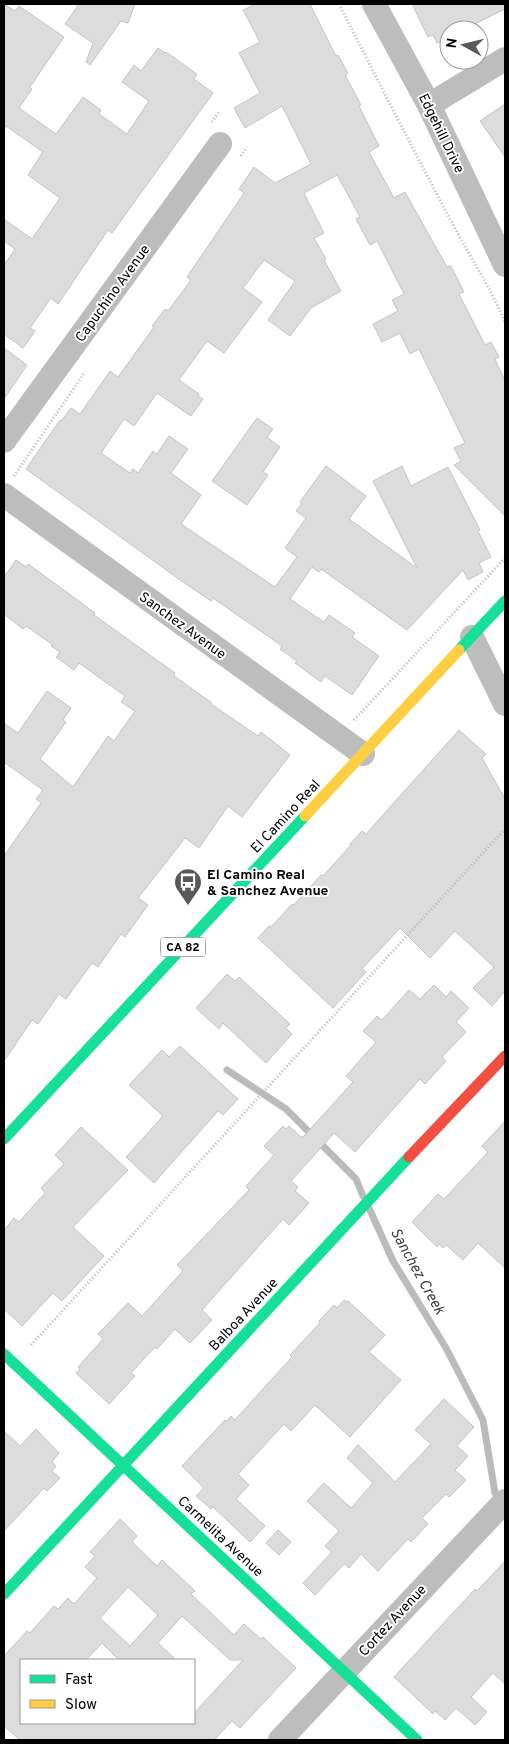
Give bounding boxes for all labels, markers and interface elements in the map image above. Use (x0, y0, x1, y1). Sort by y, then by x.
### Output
north arrow (439, 20, 489, 70)
text: N (443, 37, 462, 50)
street label: Edgehill Drive (414, 91, 467, 176)
street label: Capuchino Avenue (72, 242, 154, 346)
street label: Sanchez Avenue (135, 589, 229, 663)
street label: El Camino Real (248, 777, 324, 857)
bus stop icon: El Camino Real & Sanchez Avenue (173, 867, 203, 906)
place label: El Camino Real & Sanchez Avenue (207, 867, 329, 900)
road number: CA 82 (160, 938, 206, 956)
water label: Sanchez Creek (385, 1225, 448, 1319)
street label: Balboa Avenue (206, 1275, 282, 1355)
street label: Carmelita Avenue (174, 1493, 266, 1581)
street label: Cortez Avenue (356, 1582, 431, 1660)
legend (20, 1659, 195, 1724)
text: Fast (65, 1671, 93, 1690)
text: Slow (65, 1696, 97, 1715)

